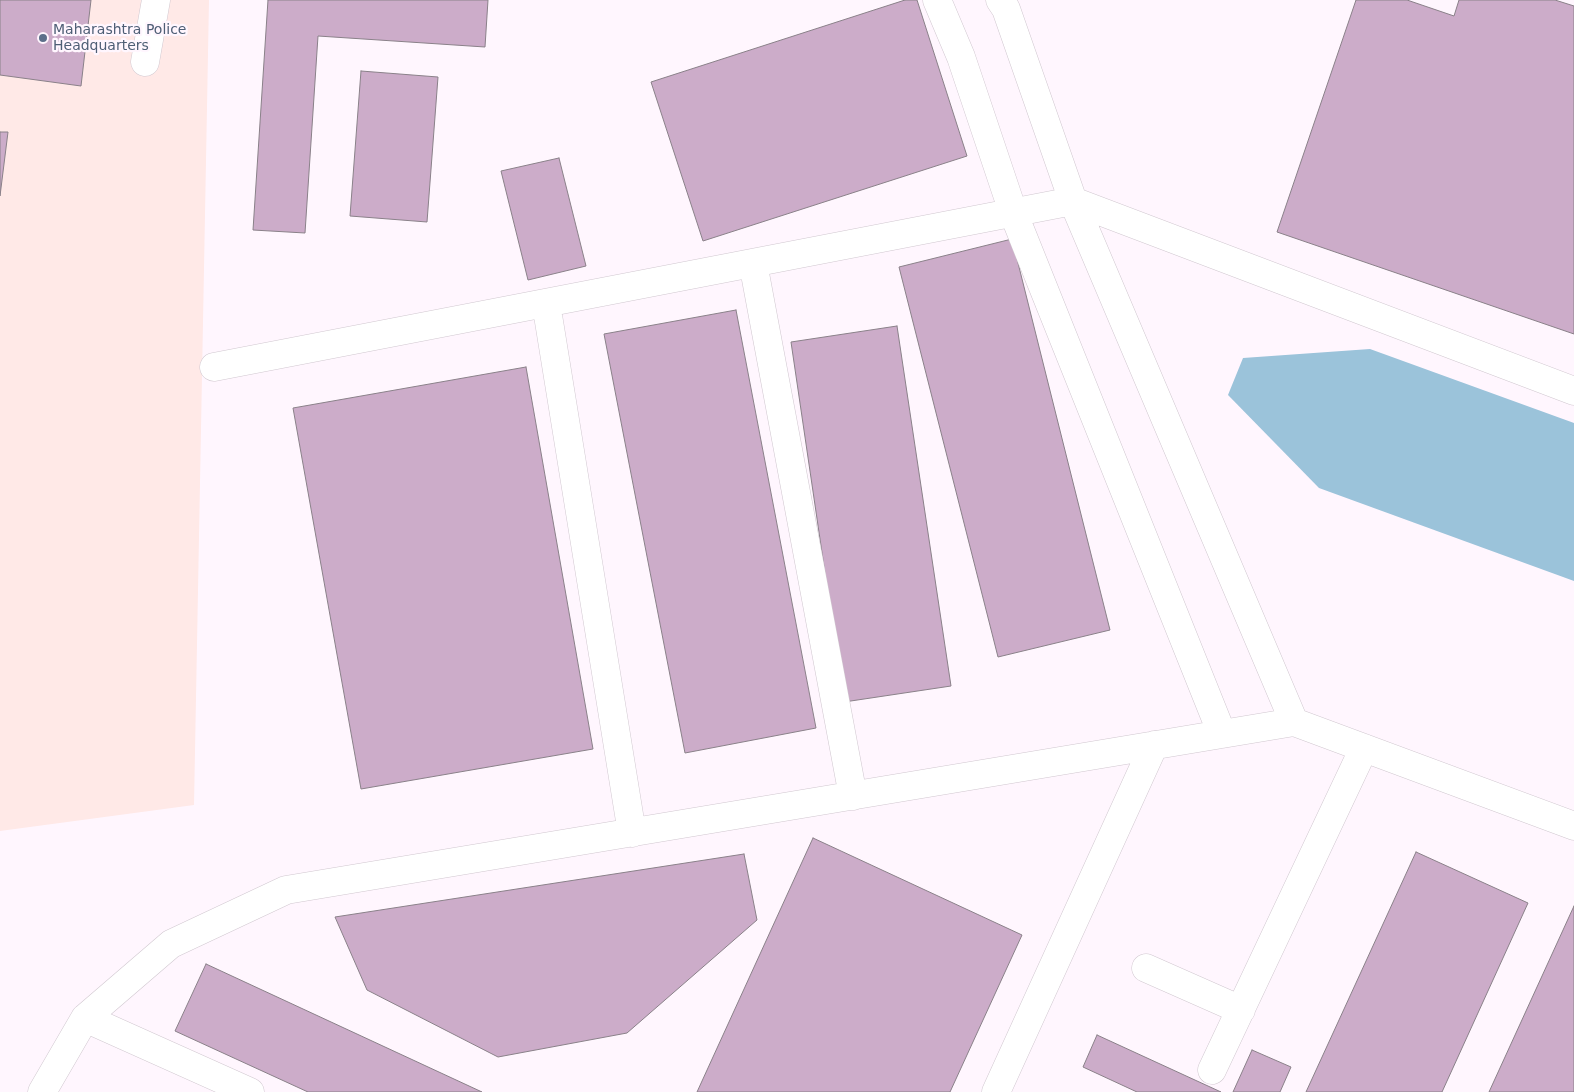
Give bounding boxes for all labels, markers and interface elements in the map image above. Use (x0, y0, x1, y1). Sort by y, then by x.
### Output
place label: Maharashtra Police Headquarters (53, 22, 186, 54)
marker: Maharashtra Police Headquarters (37, 32, 49, 44)

